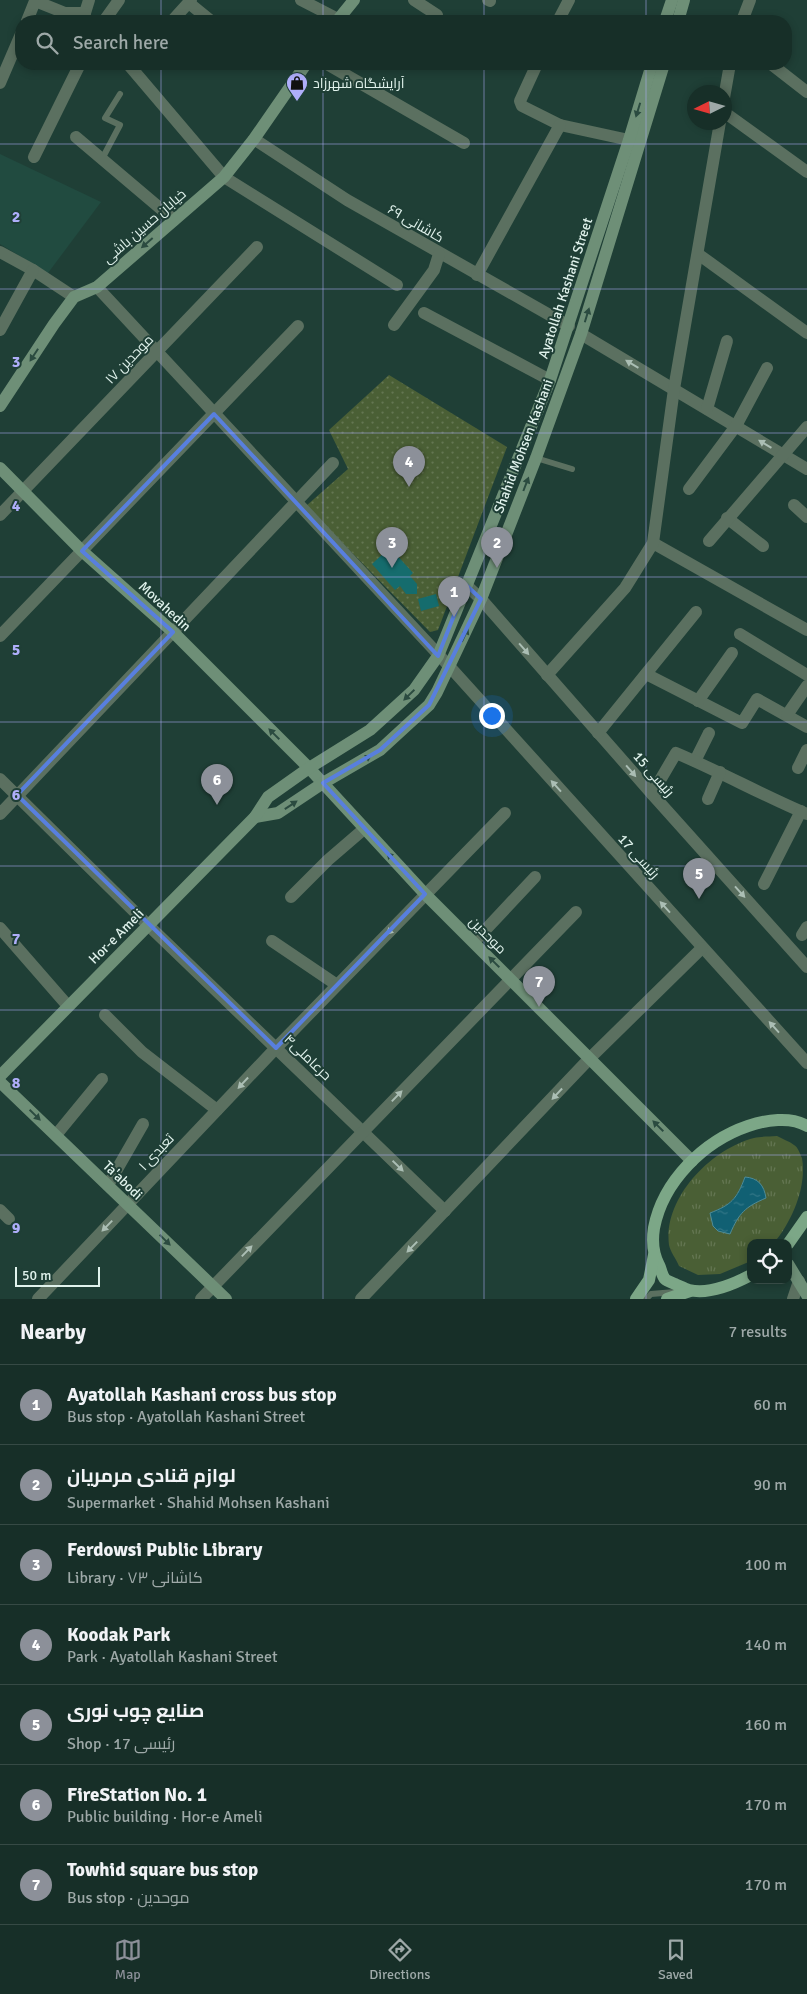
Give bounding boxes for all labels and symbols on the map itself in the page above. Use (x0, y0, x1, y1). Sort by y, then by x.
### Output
shop icon: آرایشگاه شهرزاد (285, 71, 309, 102)
place label: آرایشگاه شهرزاد (313, 75, 405, 92)
north arrow (687, 85, 732, 130)
one-way arrow (634, 103, 642, 118)
street label: خیابان حسین باشی (99, 186, 189, 267)
street label: کاشانی ۶۹ (385, 201, 447, 246)
text: 2 (12, 207, 20, 227)
street label: Ayatollah Kashani Street (535, 216, 596, 361)
one-way arrow (142, 237, 154, 249)
one-way arrow (583, 307, 591, 322)
street label: موحدین ۱۷ (102, 331, 157, 388)
one-way arrow (29, 348, 38, 362)
text: 3 (12, 352, 20, 372)
one-way arrow (626, 360, 639, 369)
street label: Shahid Mohsen Kashani (490, 377, 557, 516)
one-way arrow (759, 440, 772, 449)
pin: 4 (393, 446, 425, 487)
one-way arrow (522, 476, 530, 491)
text: 4 (12, 496, 21, 516)
pin: 3 (376, 527, 408, 568)
pin: 2 (481, 527, 513, 568)
pin: 1 (438, 576, 470, 617)
street label: Movahedin (135, 578, 194, 635)
one-way arrow (461, 628, 469, 642)
text: 5 (12, 640, 20, 660)
one-way arrow (519, 642, 530, 655)
one-way arrow (403, 689, 415, 701)
your location (479, 703, 505, 729)
one-way arrow (268, 728, 280, 740)
street label: رئیسی 15 (629, 748, 678, 800)
one-way arrow (359, 754, 372, 763)
pin: 6 (201, 764, 233, 805)
one-way arrow (626, 765, 637, 778)
one-way arrow (551, 780, 562, 793)
text: 6 (12, 785, 21, 805)
one-way arrow (284, 800, 298, 809)
street label: رئیسی 17 (614, 831, 663, 882)
one-way arrow (386, 853, 398, 865)
pin: 5 (683, 858, 715, 899)
one-way arrow (734, 886, 746, 898)
one-way arrow (659, 902, 671, 914)
street label: Hor-e Ameli (85, 905, 148, 968)
street label: موحدین (465, 913, 510, 958)
one-way arrow (386, 922, 398, 934)
text: 7 (12, 929, 21, 949)
one-way arrow (488, 956, 500, 968)
pin: 7 (523, 966, 555, 1007)
one-way arrow (768, 1022, 780, 1034)
street label: حرعاملی۴ (280, 1031, 335, 1084)
text: 8 (12, 1073, 21, 1093)
one-way arrow (237, 1077, 249, 1089)
one-way arrow (551, 1087, 563, 1099)
one-way arrow (391, 1091, 403, 1103)
one-way arrow (29, 1109, 41, 1121)
one-way arrow (652, 1121, 664, 1133)
street label: تعبدی ۱ (135, 1130, 178, 1174)
street label: Ta'abodi (99, 1157, 146, 1203)
one-way arrow (392, 1159, 404, 1171)
text: 9 (12, 1218, 21, 1238)
one-way arrow (101, 1220, 113, 1232)
one-way arrow (159, 1234, 171, 1246)
one-way arrow (406, 1240, 418, 1252)
one-way arrow (241, 1246, 253, 1258)
scale bar (15, 1264, 100, 1287)

